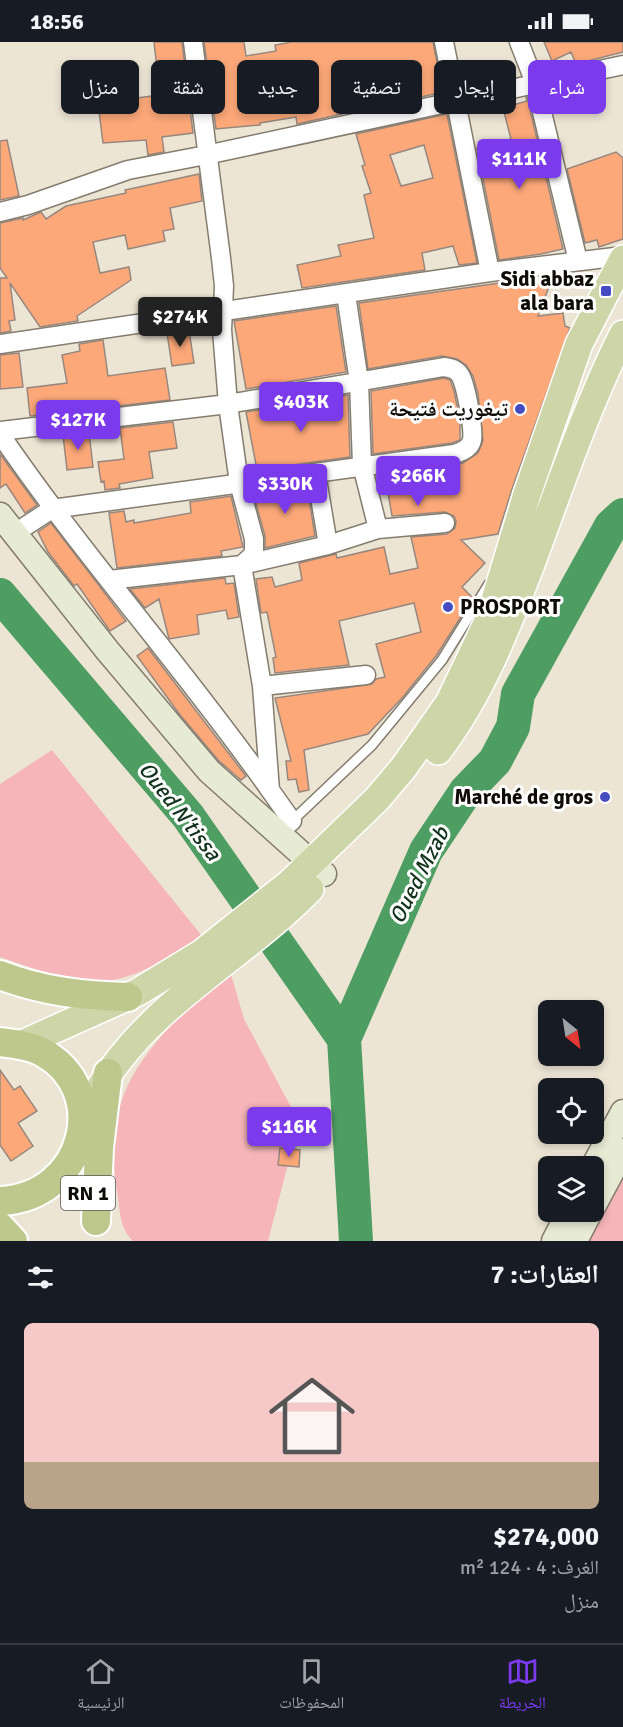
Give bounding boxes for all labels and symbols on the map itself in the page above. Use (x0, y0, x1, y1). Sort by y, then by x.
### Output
pin: $111K (477, 139, 561, 190)
place label: Sidi abbaz ala bara (500, 266, 594, 316)
marker: Sidi abbaz ala bara (599, 284, 613, 298)
pin: $274K (138, 297, 222, 348)
pin: $403K (259, 382, 343, 433)
place label: تيغوريت فتيحة (389, 396, 508, 422)
pin: $127K (36, 400, 120, 451)
marker: تيغوريت فتيحة (513, 402, 527, 416)
pin: $266K (376, 456, 460, 507)
pin: $330K (243, 464, 327, 515)
place label: PROSPORT (460, 594, 561, 620)
marker: PROSPORT (441, 600, 455, 614)
water label: Oued N'tissa (133, 756, 227, 866)
place label: Marché de gros (454, 784, 593, 810)
marker: Marché de gros (598, 790, 612, 804)
water label: Oued Mzab (383, 821, 455, 928)
north arrow (538, 1000, 604, 1066)
pin: $116K (247, 1107, 331, 1158)
road number: RN 1 (61, 1176, 115, 1210)

